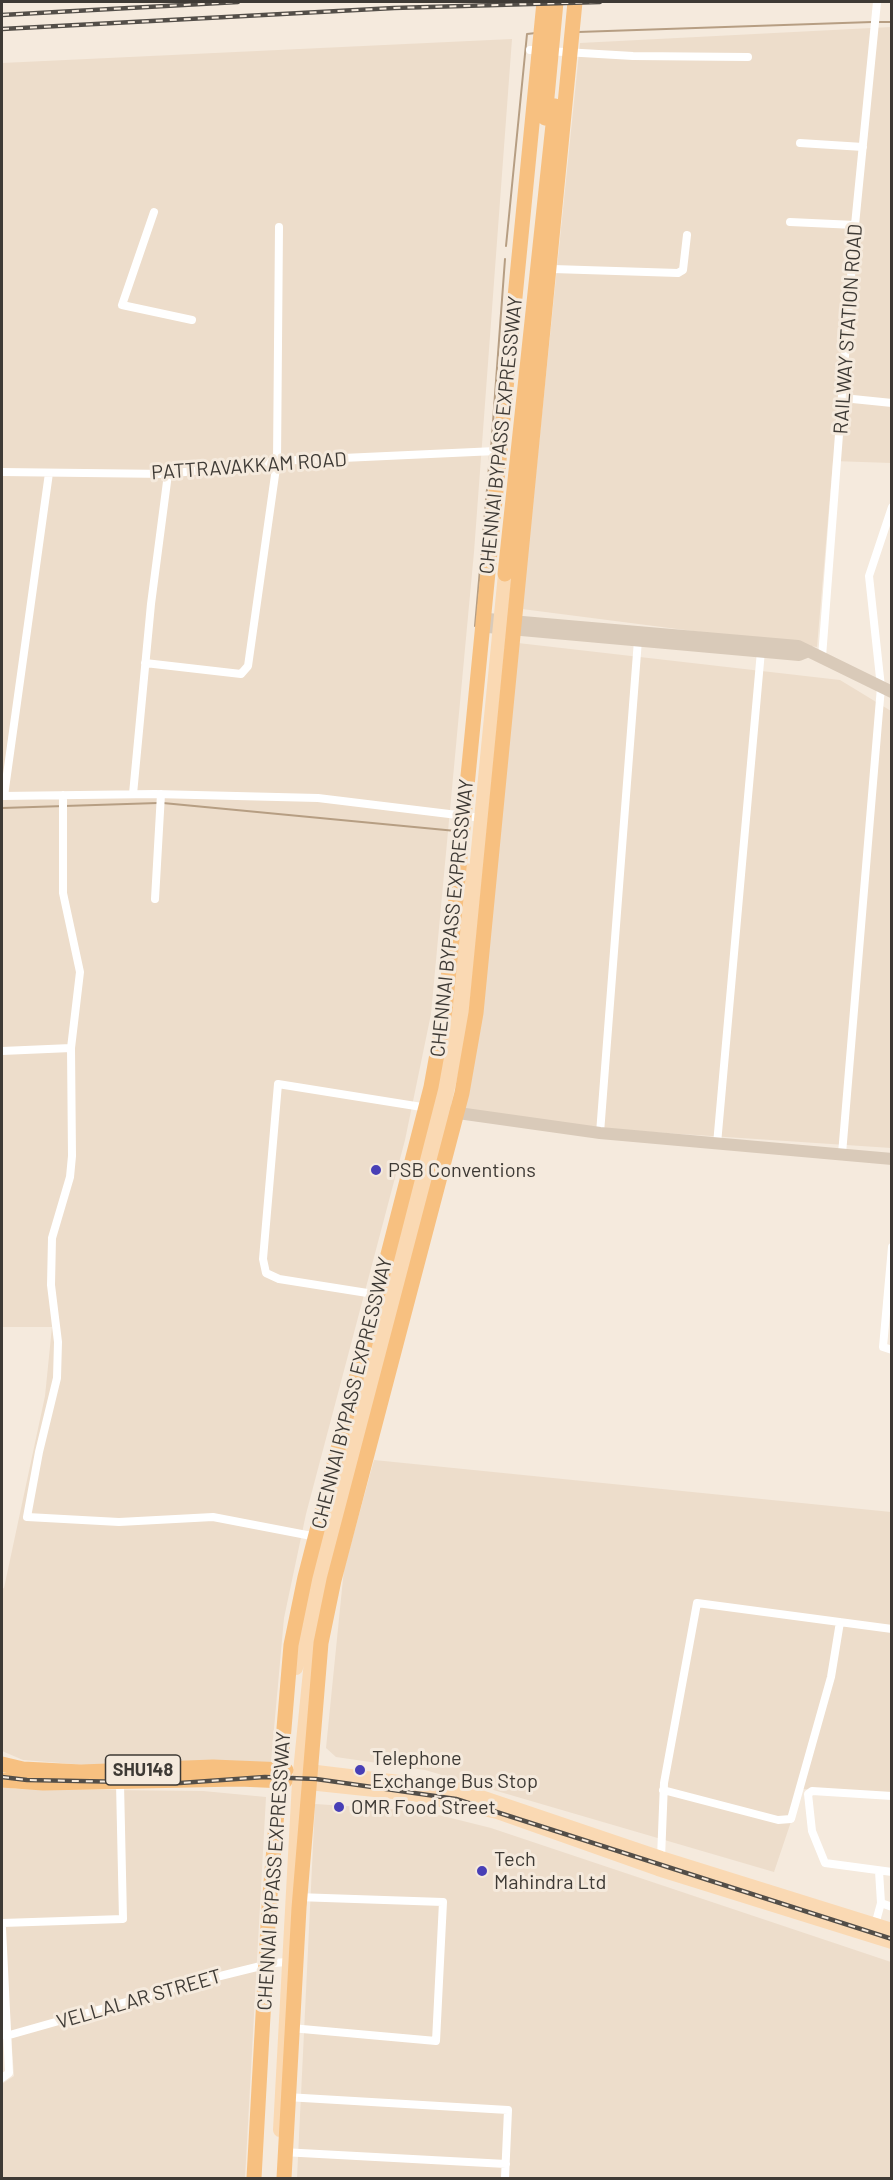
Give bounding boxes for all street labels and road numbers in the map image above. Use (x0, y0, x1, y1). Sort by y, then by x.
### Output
street label: RAILWAY STATION ROAD (829, 223, 867, 435)
street label: CHENNAI BYPASS EXPRESSWAY (474, 295, 528, 575)
street label: PATTRAVAKKAM ROAD (151, 447, 347, 485)
street label: CHENNAI BYPASS EXPRESSWAY (425, 778, 479, 1058)
street label: CHENNAI BYPASS EXPRESSWAY (307, 1254, 397, 1532)
street label: CHENNAI BYPASS EXPRESSWAY (252, 1731, 296, 2011)
road number: SHU148 (106, 1755, 180, 1785)
street label: VELLALAR STREET (54, 1964, 224, 2034)

